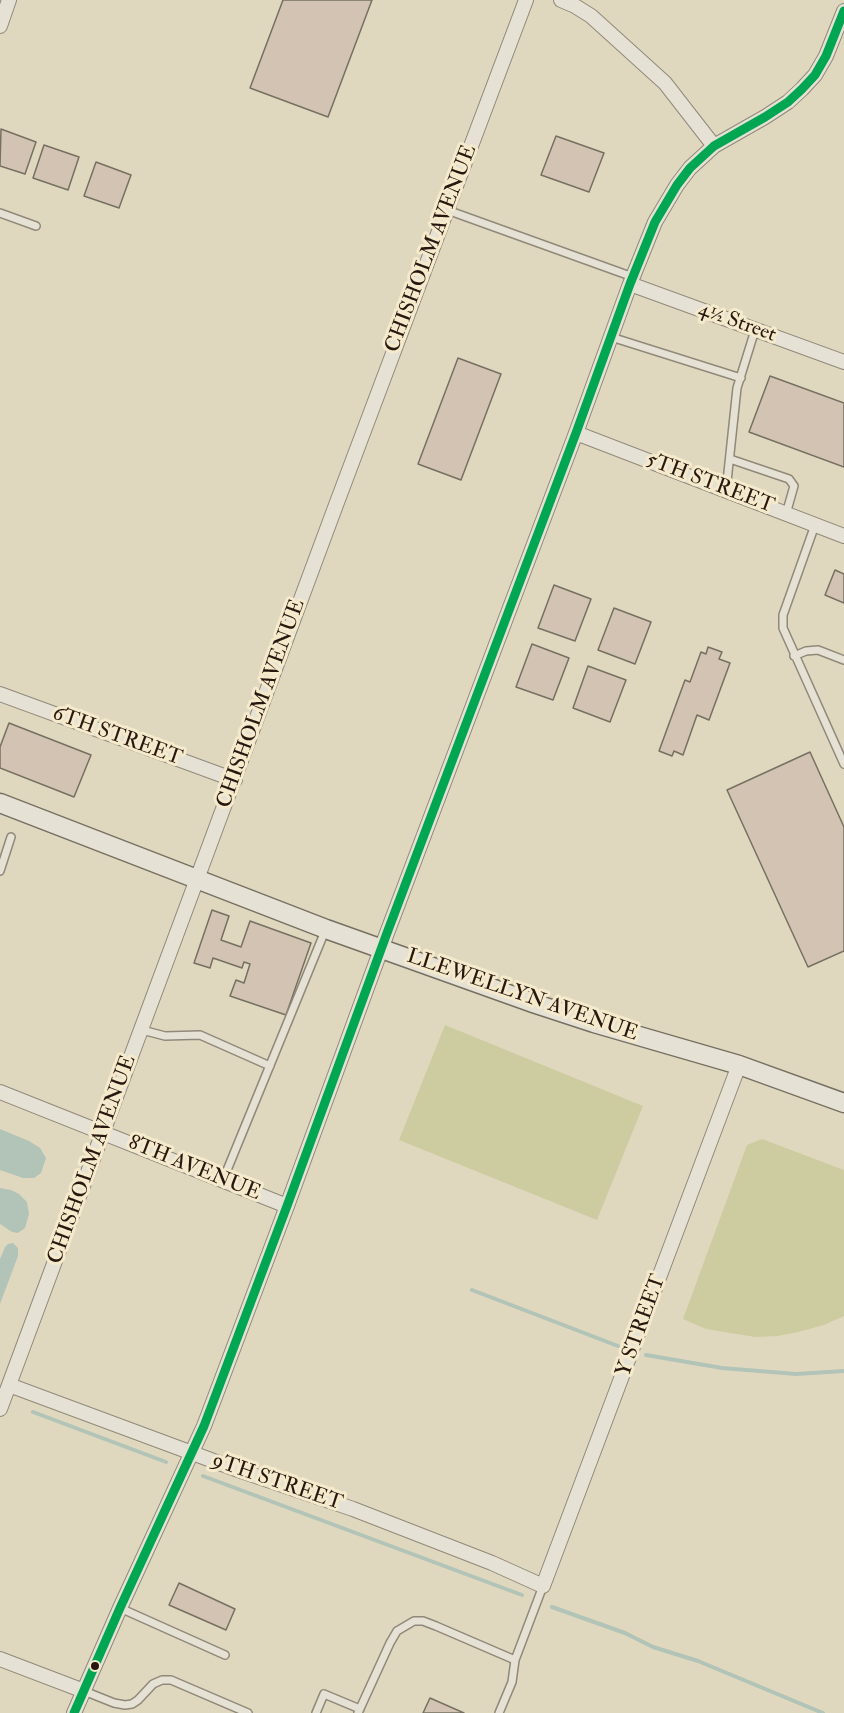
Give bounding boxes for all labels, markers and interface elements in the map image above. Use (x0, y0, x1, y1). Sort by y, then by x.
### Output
street label: CHISHOLM AVENUE (381, 142, 483, 356)
street label: 4½ Street (695, 297, 779, 349)
street label: 5TH STREET (643, 448, 777, 520)
street label: CHISHOLM AVENUE (213, 596, 311, 812)
street label: 6TH STREET (49, 702, 185, 772)
street label: LLEWELLYN AVENUE (403, 945, 641, 1047)
street label: CHISHOLM AVENUE (44, 1052, 142, 1268)
street label: 8TH AVENUE (124, 1131, 264, 1207)
street label: Y STREET (612, 1271, 672, 1381)
street label: 9TH STREET (209, 1449, 345, 1517)
unlabelled marker (89, 1660, 101, 1672)

